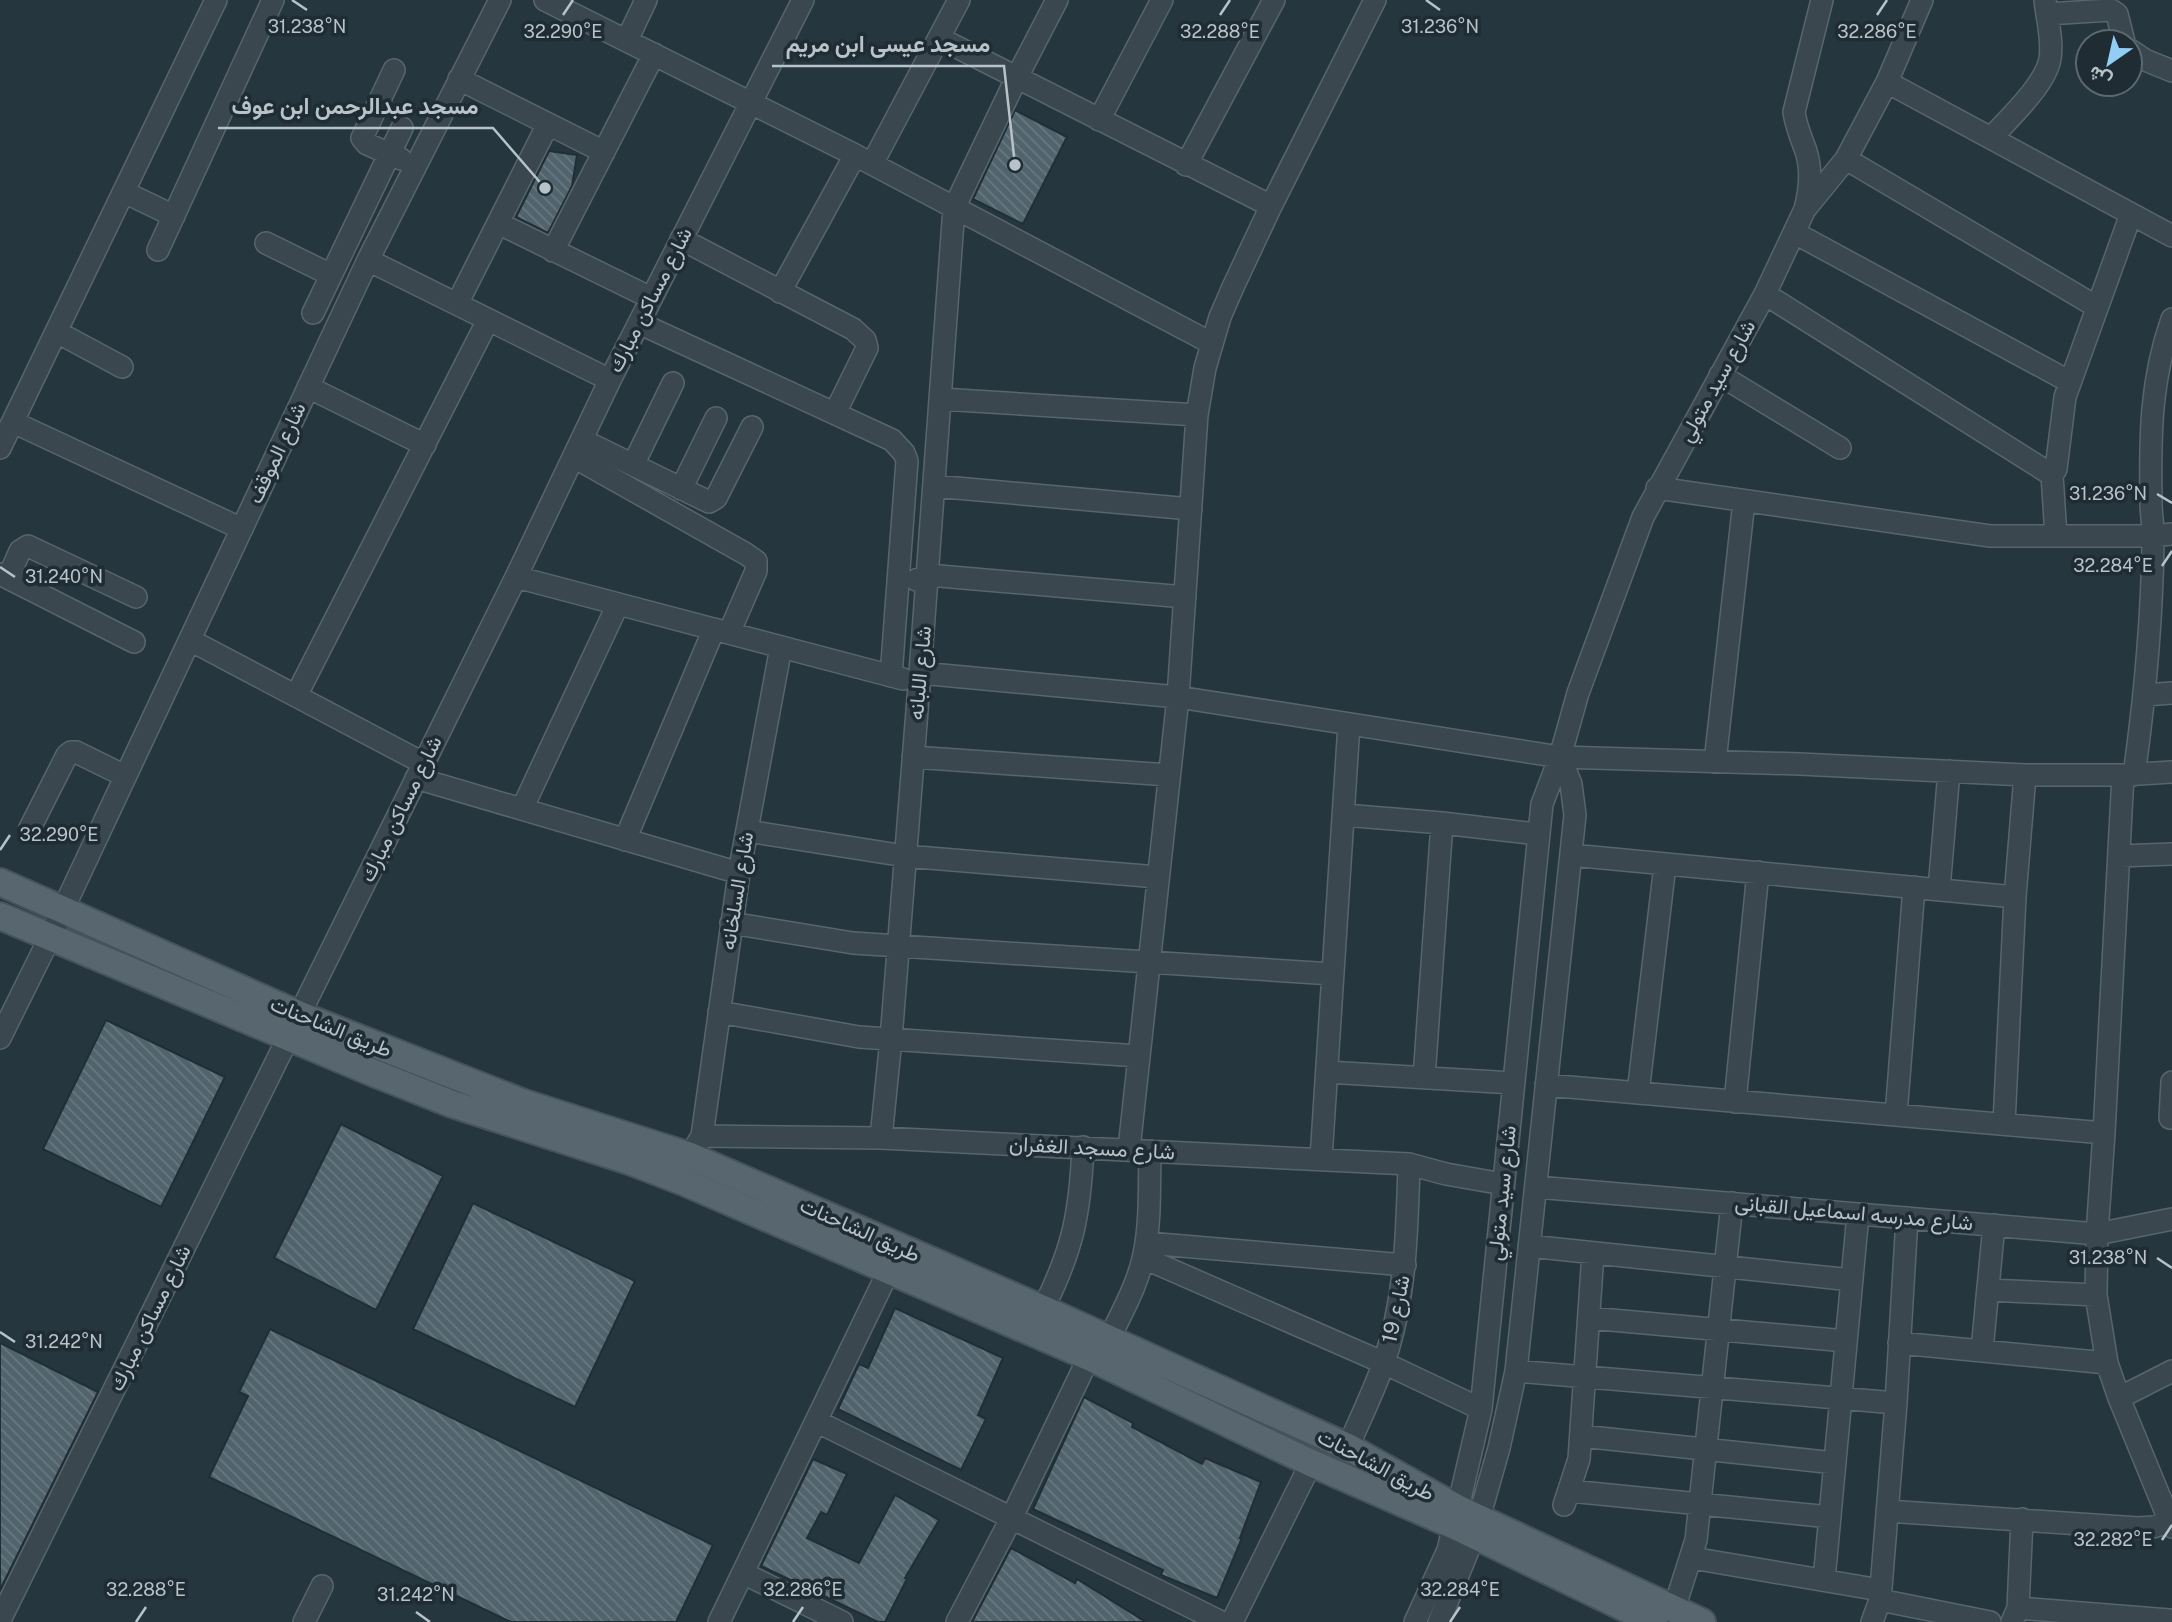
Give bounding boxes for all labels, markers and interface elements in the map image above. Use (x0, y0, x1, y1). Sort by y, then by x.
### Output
text: 31.238°N (268, 16, 346, 37)
text: 31.236°N (1401, 16, 1479, 37)
text: 32.290°E (524, 21, 602, 42)
text: 32.288°E (1180, 21, 1260, 42)
text: 32.286°E (1837, 21, 1917, 42)
callout: مسجد عيسى ابن مريم (772, 22, 1004, 66)
north arrow (2074, 28, 2144, 98)
text: مسجد عيسى ابن مريم (786, 30, 990, 59)
text: ش (2084, 61, 2116, 93)
callout: مسجد عبدالرحمن ابن عوف (218, 84, 493, 128)
text: مسجد عبدالرحمن ابن عوف (232, 92, 478, 121)
street label: شارع مساكن مبارك (602, 223, 699, 377)
street label: شارع سيد متولي (1673, 315, 1765, 449)
street label: شارع الموقف (242, 398, 313, 508)
text: 31.236°N (2069, 483, 2147, 504)
text: 32.284°E (2073, 555, 2153, 576)
text: 31.240°N (25, 566, 103, 587)
street label: شارع اللبانه (903, 625, 938, 721)
street label: شارع مساكن مبارك (354, 732, 449, 887)
text: 32.290°E (20, 824, 98, 845)
street label: شارع السلخانه (715, 830, 760, 952)
street label: طريق الشاحنات (266, 991, 396, 1063)
street label: شارع سيد متولي (1482, 1124, 1526, 1262)
street label: شارع مسجد الغفران (1008, 1131, 1176, 1166)
street label: شارع مدرسه اسماعيل القبانى (1734, 1190, 1974, 1237)
street label: طريق الشاحنات (796, 1192, 924, 1268)
street label: شارع مساكن مبارك (103, 1241, 198, 1396)
text: 31.238°N (2069, 1247, 2147, 1268)
street label: شارع 19 (1376, 1273, 1417, 1346)
text: 31.242°N (25, 1331, 103, 1352)
street label: طريق الشاحنات (1313, 1423, 1439, 1507)
text: 32.282°E (2073, 1529, 2153, 1550)
text: 32.288°E (106, 1579, 186, 1600)
text: 32.286°E (763, 1579, 843, 1600)
text: 32.284°E (1420, 1579, 1500, 1600)
text: 31.242°N (377, 1584, 455, 1605)

